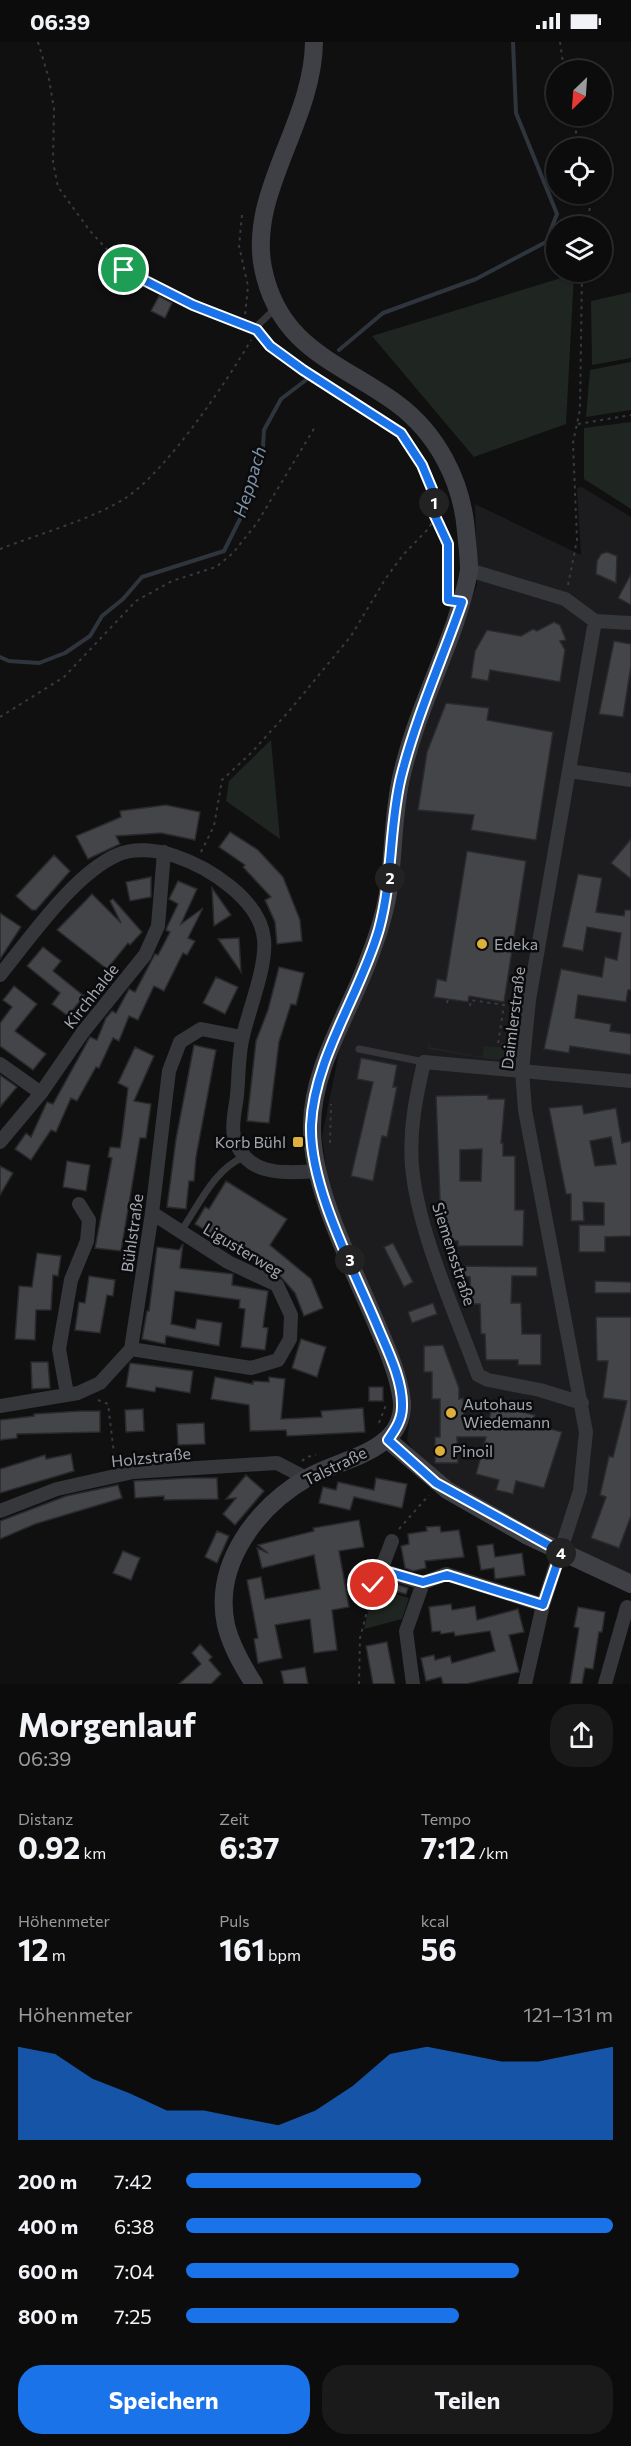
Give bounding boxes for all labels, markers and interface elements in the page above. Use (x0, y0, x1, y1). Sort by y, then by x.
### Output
text: 06:39 (30, 8, 90, 35)
north arrow (546, 60, 612, 126)
map controls (546, 60, 612, 282)
button: locate (546, 138, 612, 204)
button: layers (546, 216, 612, 282)
pin (98, 244, 149, 295)
icon: arrive (107, 253, 140, 286)
water label: Heppach (228, 444, 270, 520)
pin: 1 (419, 488, 449, 518)
text: 1 (430, 493, 438, 512)
pin: 2 (375, 863, 405, 893)
text: 2 (385, 868, 395, 887)
place label: Edeka (494, 934, 538, 953)
marker: Edeka (475, 937, 489, 951)
street label: Kirchhalde (59, 959, 122, 1032)
street label: Daimlerstraße (497, 965, 528, 1070)
place label: Korb Bühl (215, 1132, 286, 1151)
marker: Korb Bühl (291, 1135, 305, 1149)
street label: Bühlstraße (117, 1192, 146, 1273)
street label: Siemensstraße (429, 1200, 480, 1308)
street label: Ligusterweg (200, 1219, 287, 1281)
pin: 3 (335, 1245, 365, 1275)
text: 3 (345, 1250, 355, 1269)
place label: Autohaus Wiedemann (463, 1394, 550, 1431)
marker: Autohaus Wiedemann (444, 1406, 458, 1420)
place label: Pinoil (452, 1441, 493, 1460)
street label: Talstraße (300, 1442, 369, 1489)
street label: Holzstraße (110, 1443, 192, 1470)
marker: Pinoil (433, 1444, 447, 1458)
pin: 4 (546, 1538, 576, 1568)
text: 4 (556, 1543, 566, 1562)
pin (347, 1559, 398, 1610)
icon: check (356, 1568, 389, 1601)
text: Morgenlauf (18, 1703, 196, 1744)
button: share (550, 1704, 613, 1767)
text: 06:39 (18, 1746, 71, 1770)
text: Distanz (18, 1809, 73, 1828)
text: Zeit (219, 1809, 249, 1828)
text: Tempo (421, 1809, 471, 1828)
text: 0.92 (18, 1828, 80, 1865)
text: 6:37 (219, 1828, 279, 1865)
text: 7:12 (421, 1828, 476, 1865)
text: km (80, 1843, 106, 1862)
text: /km (476, 1843, 509, 1862)
text: Höhenmeter (18, 1911, 110, 1930)
text: Puls (219, 1911, 250, 1930)
text: kcal (421, 1911, 449, 1930)
text: 12 (18, 1930, 49, 1967)
text: 161 (219, 1930, 265, 1967)
text: 56 (421, 1930, 457, 1967)
text: m (49, 1945, 66, 1964)
text: bpm (265, 1945, 301, 1964)
text: Höhenmeter (18, 2002, 133, 2026)
text: 121–131 m (523, 2002, 613, 2026)
text: 200 m (18, 2169, 77, 2193)
text: 7:42 (114, 2169, 152, 2193)
text: 400 m (18, 2214, 78, 2238)
text: 6:38 (114, 2214, 154, 2238)
text: 600 m (18, 2259, 78, 2283)
text: 7:04 (114, 2259, 154, 2283)
text: 800 m (18, 2304, 78, 2328)
text: 7:25 (114, 2304, 152, 2328)
button: Speichern (18, 2365, 310, 2434)
button: Teilen (322, 2365, 613, 2434)

